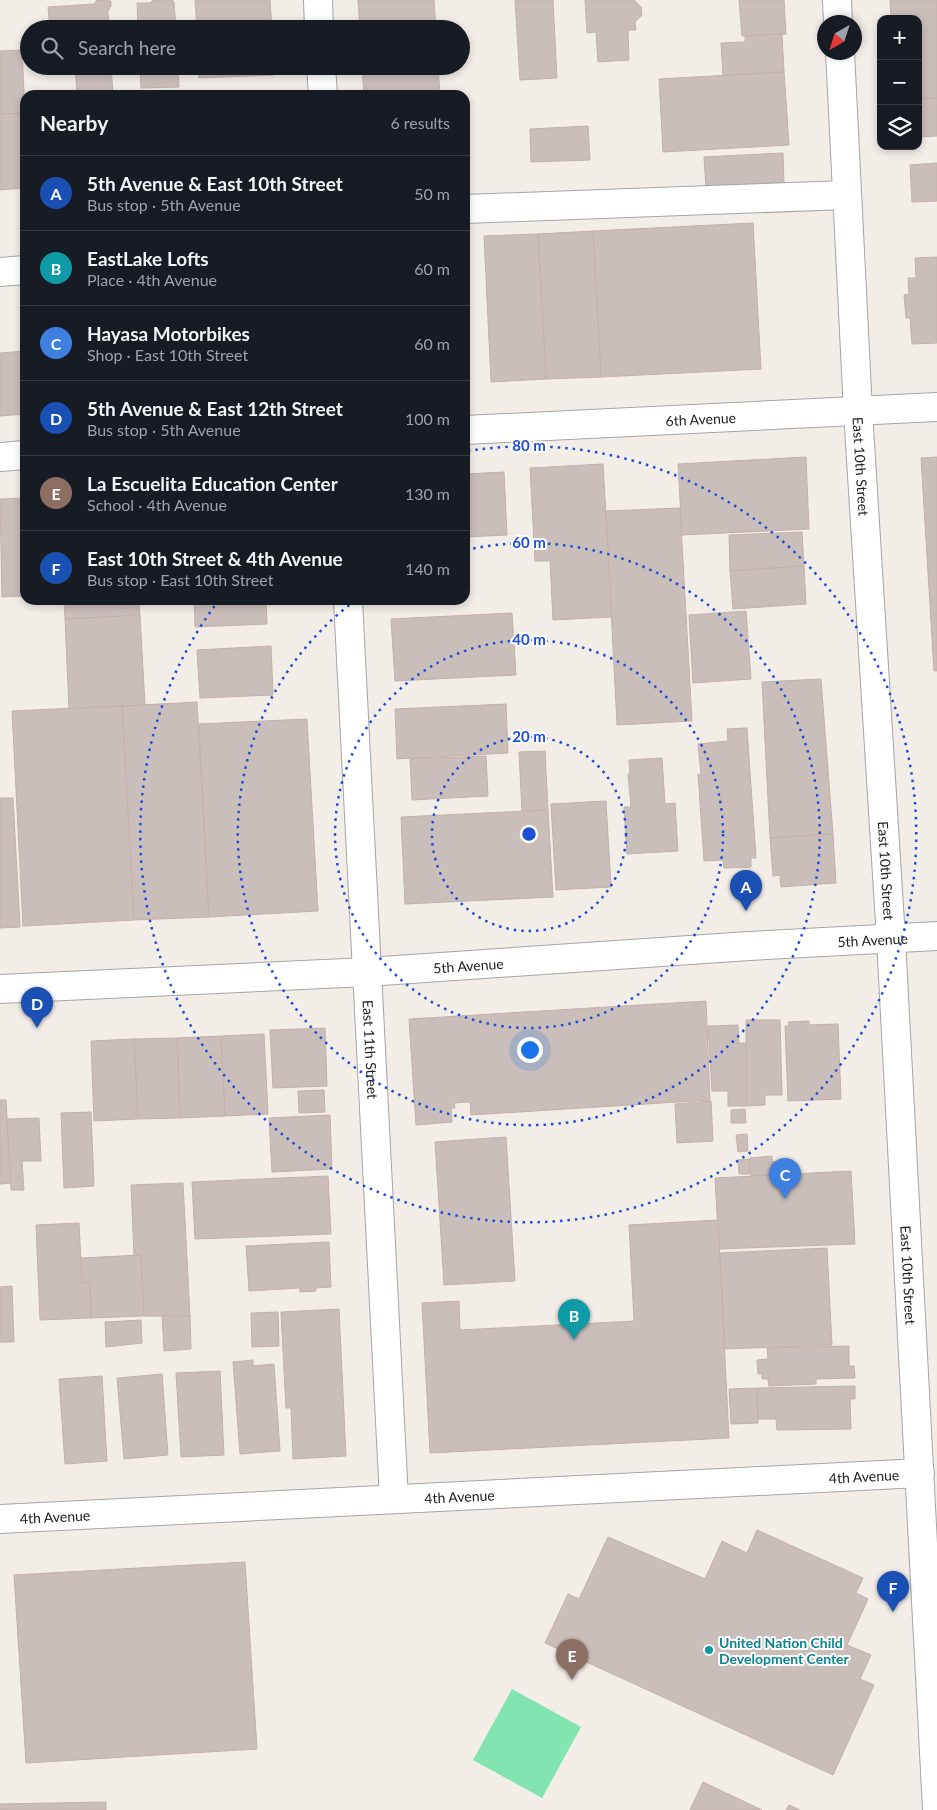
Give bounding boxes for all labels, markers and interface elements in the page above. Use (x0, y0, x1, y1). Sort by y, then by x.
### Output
north arrow (817, 15, 862, 60)
map controls (877, 15, 922, 150)
button: + (877, 15, 922, 60)
search box (20, 20, 470, 75)
icon: search (38, 34, 66, 62)
text: Search here (78, 36, 176, 59)
button: − (877, 60, 922, 105)
button: layers (877, 105, 922, 150)
text: Nearby (40, 110, 108, 135)
text: 6 results (390, 113, 450, 132)
text: 5th Avenue & East 10th Street (87, 172, 343, 195)
text: A (50, 184, 62, 203)
text: 50 m (414, 184, 450, 203)
text: Bus stop · 5th Avenue (87, 195, 241, 214)
text: EastLake Lofts (87, 247, 209, 270)
text: B (51, 259, 61, 278)
text: 60 m (414, 259, 450, 278)
text: Place · 4th Avenue (87, 270, 217, 289)
text: Hayasa Motorbikes (87, 322, 250, 345)
text: C (51, 334, 61, 353)
text: 60 m (414, 334, 450, 353)
text: Shop · East 10th Street (87, 345, 248, 364)
text: 5th Avenue & East 12th Street (87, 397, 343, 420)
street label: 6th Avenue (665, 408, 736, 429)
text: D (50, 409, 62, 428)
text: 100 m (405, 409, 450, 428)
street label: East 10th Street (850, 416, 873, 517)
text: Bus stop · 5th Avenue (87, 420, 241, 439)
text: 80 m (512, 436, 546, 454)
text: La Escuelita Education Center (87, 472, 338, 495)
text: E (51, 484, 61, 503)
text: 130 m (405, 484, 450, 503)
text: School · 4th Avenue (87, 495, 227, 514)
text: 60 m (512, 533, 546, 551)
text: East 10th Street & 4th Avenue (87, 547, 343, 570)
text: F (51, 559, 61, 578)
text: 140 m (405, 559, 450, 578)
text: Bus stop · East 10th Street (87, 570, 273, 589)
text: 40 m (512, 630, 546, 648)
text: 20 m (512, 727, 546, 745)
street label: East 10th Street (875, 821, 898, 921)
centre of rings (520, 825, 538, 843)
pin: A (730, 870, 762, 911)
street label: 5th Avenue (837, 929, 908, 950)
street label: 5th Avenue (433, 954, 504, 976)
pin: D (21, 987, 53, 1028)
street label: East 11th Street (360, 999, 382, 1099)
your location (517, 1037, 543, 1063)
pin: C (769, 1158, 801, 1199)
street label: East 10th Street (898, 1225, 920, 1325)
pin: B (558, 1299, 590, 1340)
street label: 4th Avenue (828, 1466, 900, 1486)
street label: 4th Avenue (424, 1486, 495, 1506)
street label: 4th Avenue (19, 1506, 91, 1527)
pin: F (877, 1571, 909, 1612)
place label: United Nation Child Development Center (719, 1634, 850, 1667)
pin: E (556, 1639, 588, 1680)
marker: United Nation Child Development Center (703, 1644, 715, 1656)

